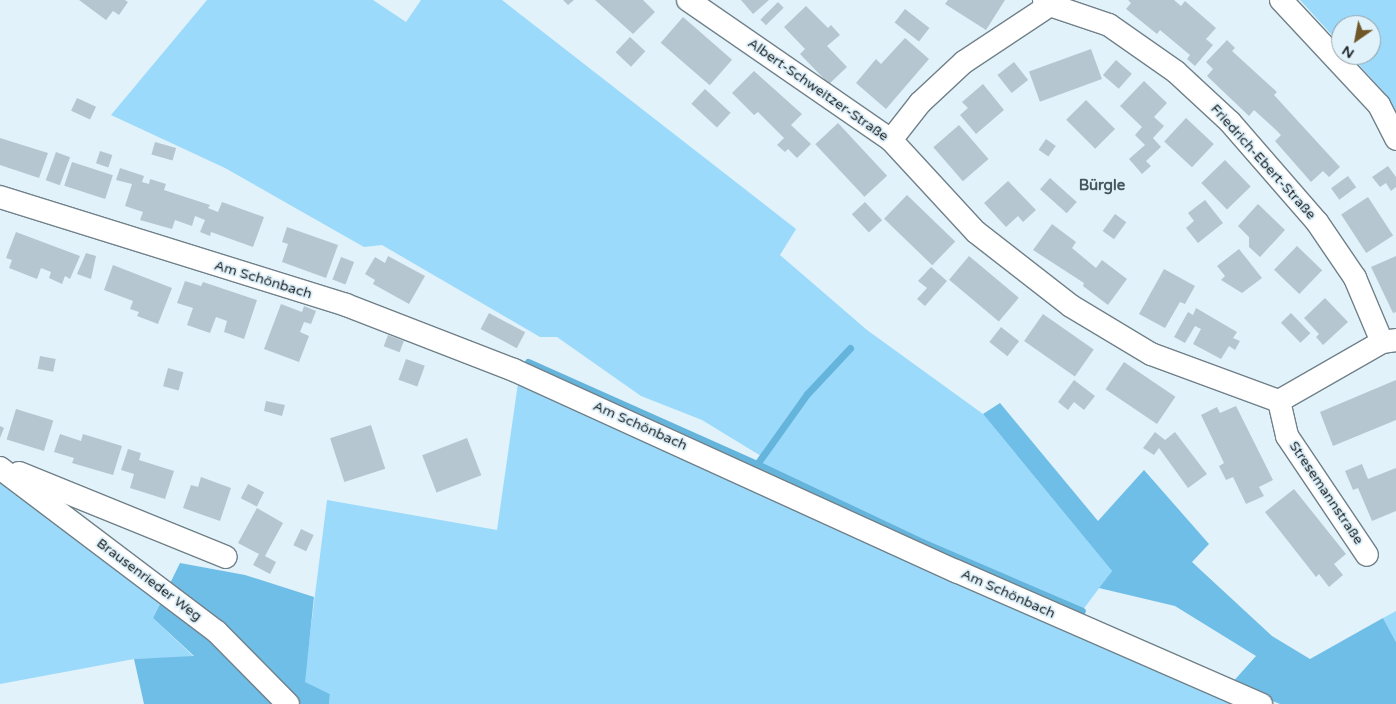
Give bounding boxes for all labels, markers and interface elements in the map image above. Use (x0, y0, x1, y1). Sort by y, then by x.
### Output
north arrow (1331, 15, 1381, 65)
street label: Albert-Schweitzer-Straße (744, 35, 892, 145)
text: N (1339, 42, 1357, 62)
street label: Friedrich-Ebert-Straße (1207, 101, 1319, 223)
district label: Bürgle (1079, 177, 1125, 195)
street label: Am Schönbach (212, 257, 314, 303)
street label: Am Schönbach (590, 398, 690, 454)
street label: Stresemannstraße (1285, 438, 1367, 548)
street label: Brausenrieder Weg (93, 535, 205, 625)
street label: Am Schönbach (958, 566, 1058, 622)

